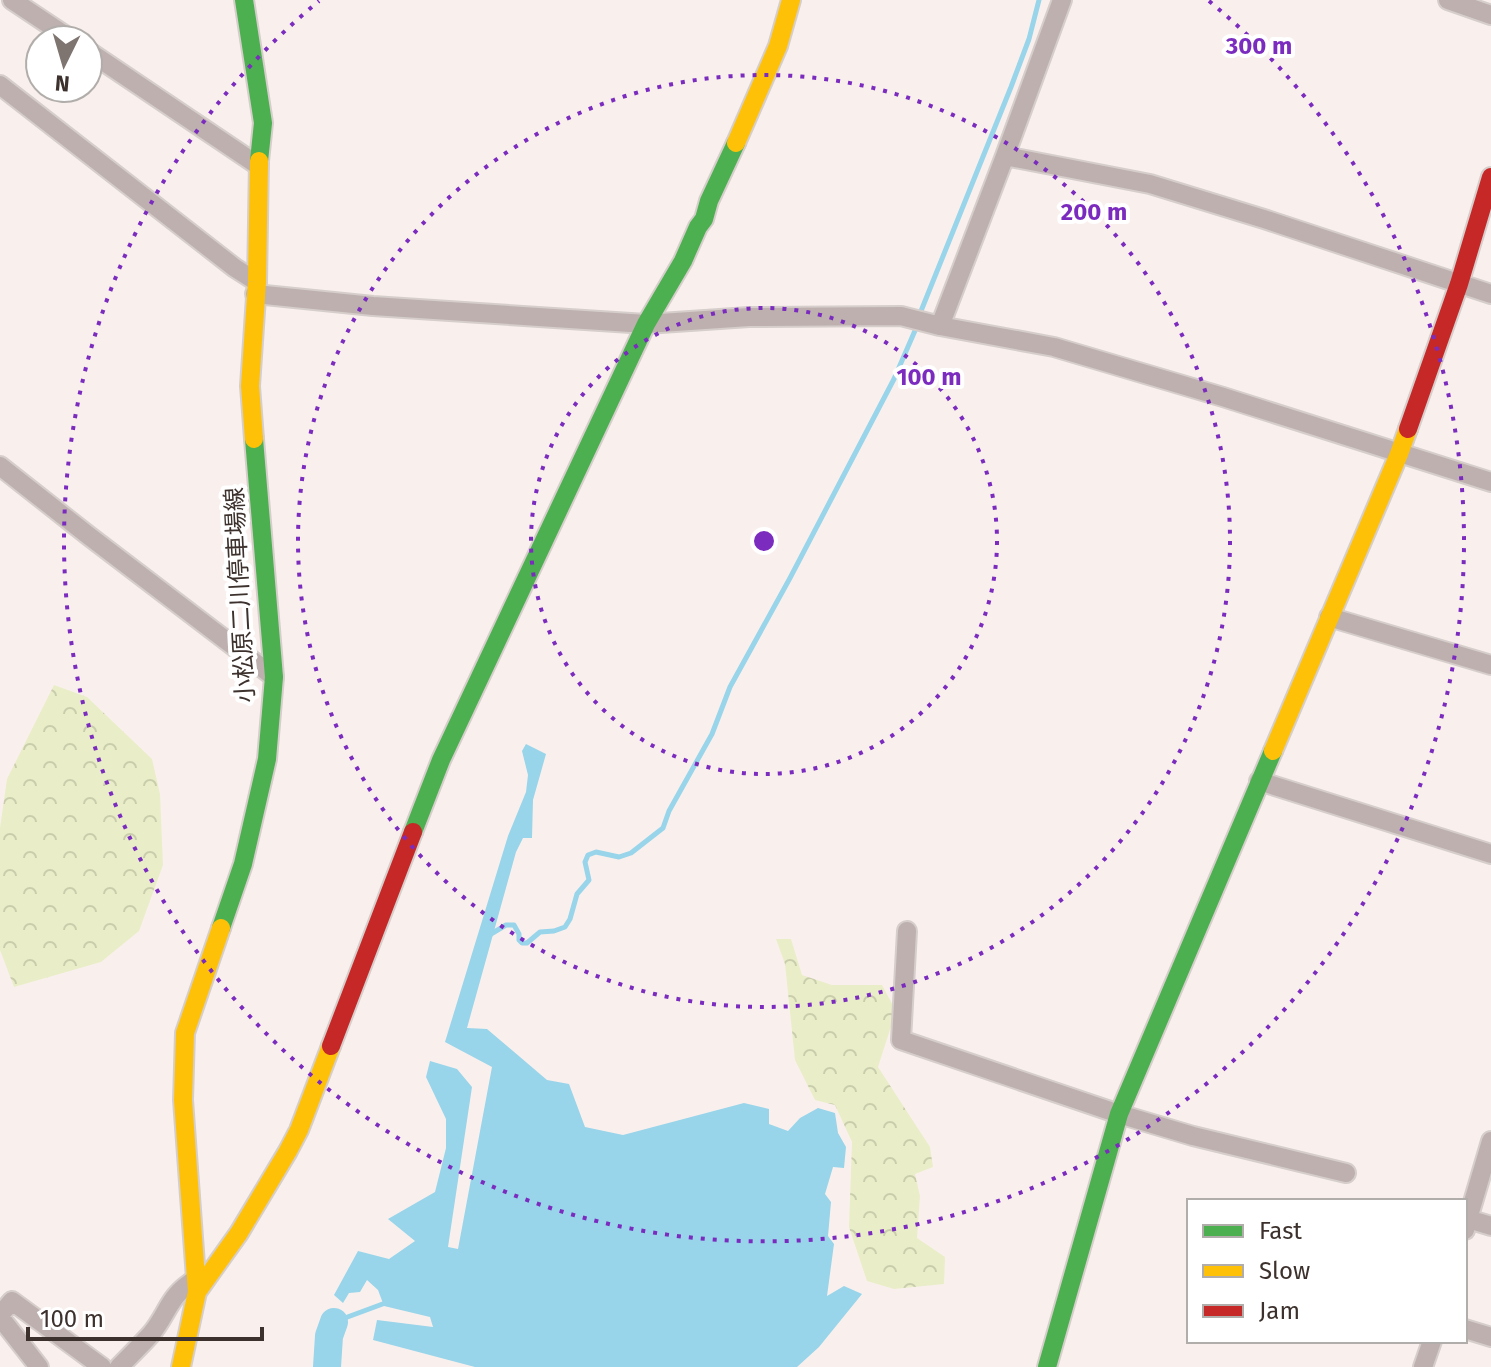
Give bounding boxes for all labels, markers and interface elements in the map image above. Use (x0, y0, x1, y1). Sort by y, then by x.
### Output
north arrow (24, 24, 104, 104)
text: 300 m (1225, 32, 1292, 60)
text: N (54, 69, 71, 98)
text: 200 m (1061, 198, 1127, 226)
text: 100 m (896, 363, 962, 391)
street label: 小松原二川停車場線 (220, 486, 260, 704)
centre of rings (750, 527, 778, 555)
legend (1187, 1199, 1467, 1343)
text: Fast (1259, 1217, 1302, 1245)
text: Slow (1259, 1257, 1310, 1285)
scale bar (28, 1291, 262, 1341)
text: Jam (1259, 1297, 1300, 1325)
text: 100 m (40, 1305, 104, 1333)

